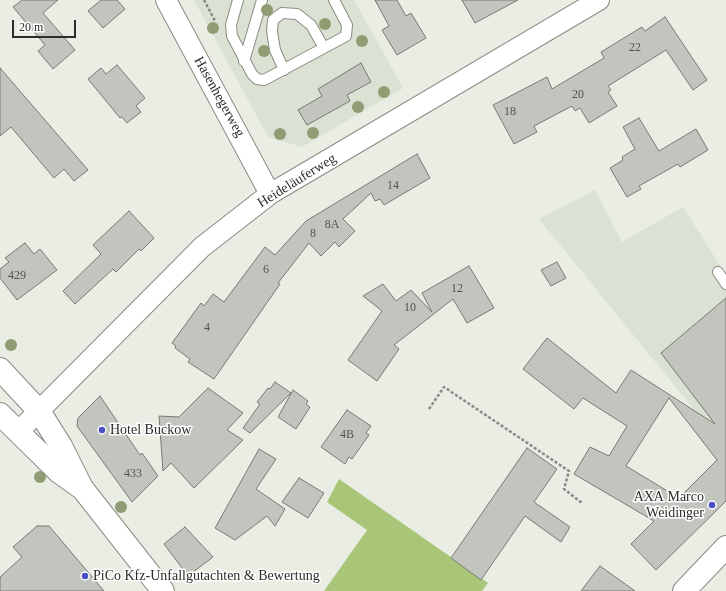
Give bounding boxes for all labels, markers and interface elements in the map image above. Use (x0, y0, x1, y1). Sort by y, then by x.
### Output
scale bar (14, 12, 78, 38)
text: 20 m (19, 20, 43, 34)
house number: 22 (628, 41, 642, 55)
street label: Hasenhegerweg (186, 46, 252, 148)
house number: 20 (571, 88, 585, 102)
house number: 18 (503, 105, 517, 119)
street label: Heideläuferweg (247, 146, 347, 216)
house number: 14 (386, 179, 400, 193)
house number: 8A (324, 218, 340, 232)
house number: 8 (310, 227, 316, 241)
house number: 6 (263, 263, 269, 277)
house number: 429 (7, 269, 27, 283)
house number: 12 (450, 282, 464, 296)
house number: 10 (403, 301, 417, 315)
house number: 4 (204, 321, 210, 335)
place label: Hotel Buckow (110, 422, 202, 438)
marker: Hotel Buckow (97, 425, 107, 435)
house number: 4B (340, 428, 354, 442)
house number: 433 (123, 467, 143, 481)
place label: AXA Marco Weidinger (629, 489, 704, 522)
marker: AXA Marco Weidinger (707, 500, 717, 510)
place label: PiCo Kfz-Unfallgutachten & Bewertung (93, 568, 349, 584)
marker: PiCo Kfz-Unfallgutachten & Bewertung (80, 571, 90, 581)

